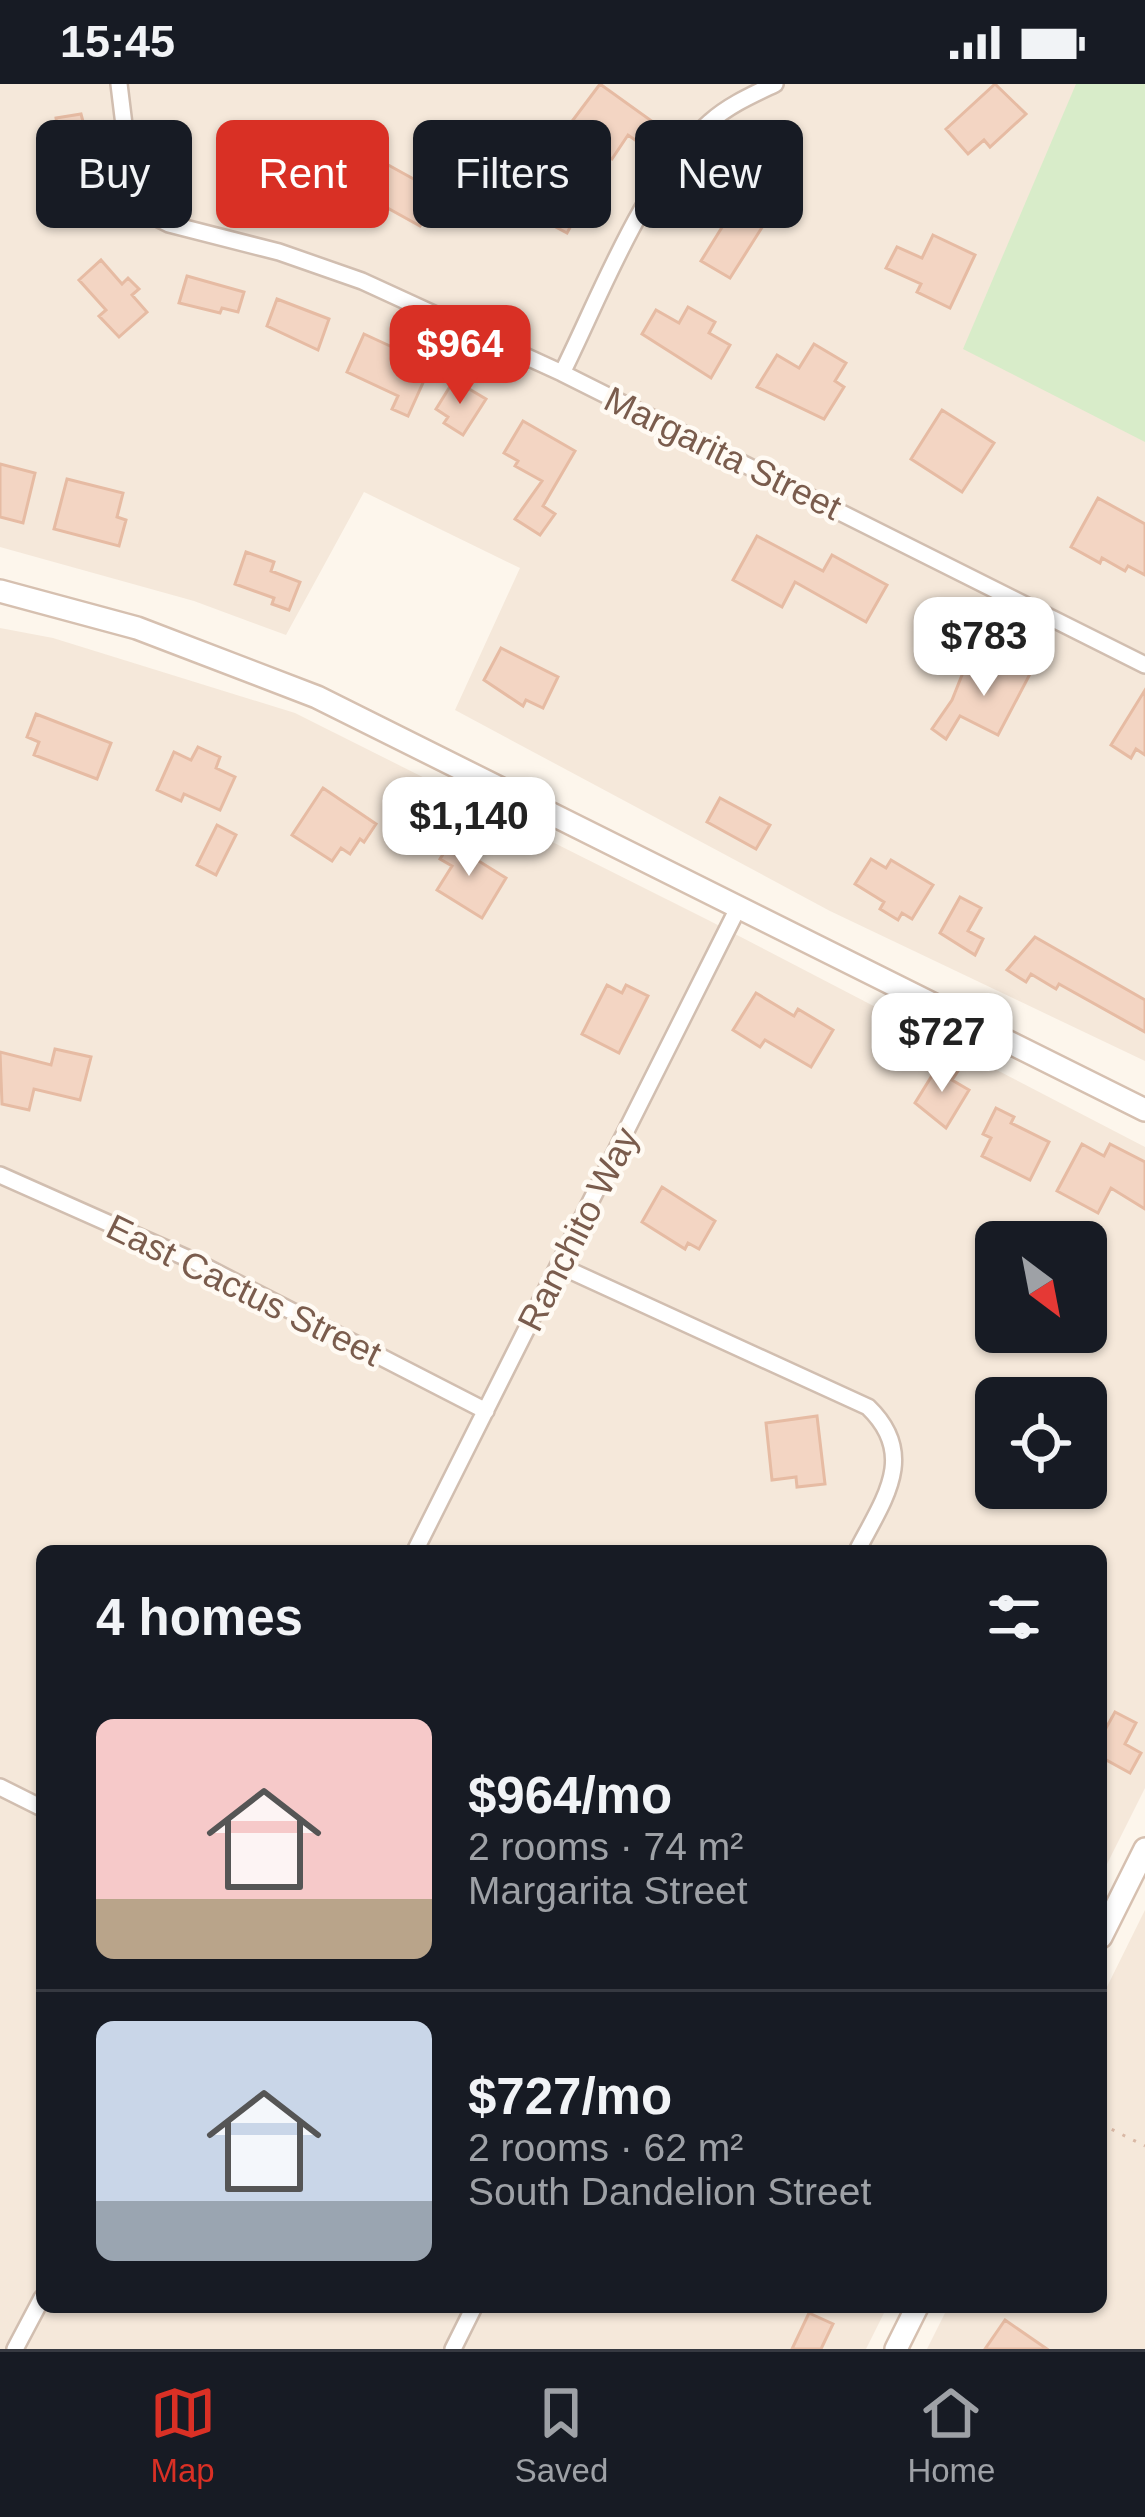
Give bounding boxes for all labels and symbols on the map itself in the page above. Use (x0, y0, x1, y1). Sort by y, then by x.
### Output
pin: $964 (389, 305, 531, 407)
street label: Margarita Street (598, 378, 848, 528)
pin: $783 (913, 597, 1055, 699)
pin: $1,140 (371, 777, 567, 879)
pin: $727 (871, 993, 1013, 1095)
street label: Ranchito Way (509, 1120, 647, 1338)
street label: East Cactus Street (100, 1206, 388, 1374)
north arrow (975, 1221, 1107, 1353)

